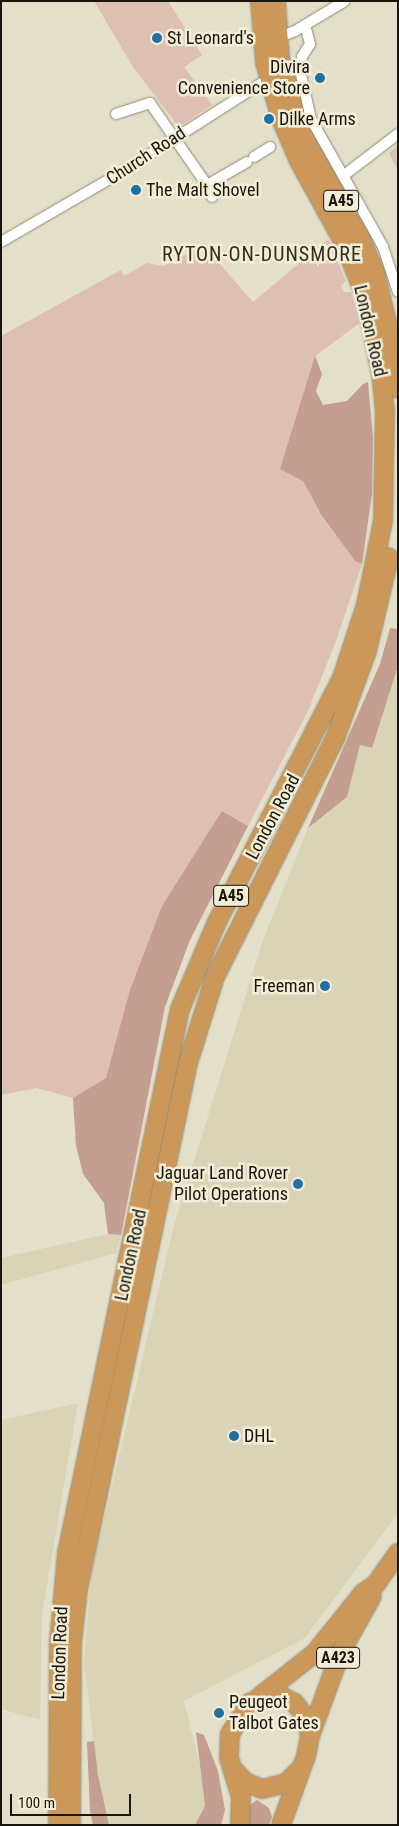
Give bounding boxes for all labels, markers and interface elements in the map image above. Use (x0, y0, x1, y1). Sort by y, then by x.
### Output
place label: St Leonard's (167, 27, 254, 49)
marker: St Leonard's (151, 32, 163, 44)
place label: Divira Convenience Store (178, 57, 310, 100)
marker: Divira Convenience Store (314, 72, 326, 84)
place label: Dilke Arms (279, 108, 356, 130)
marker: Dilke Arms (263, 113, 275, 125)
street label: Church Road (102, 122, 190, 190)
place label: The Malt Shovel (146, 179, 260, 201)
marker: The Malt Shovel (130, 184, 142, 196)
road number: A45 (322, 188, 360, 215)
district label: RYTON-ON-DUNSMORE (160, 242, 364, 266)
street label: London Road (349, 283, 391, 379)
street label: London Road (242, 771, 304, 863)
road number: A45 (212, 882, 250, 909)
place label: Freeman (253, 975, 315, 997)
marker: Freeman (319, 980, 331, 992)
place label: Jaguar Land Rover Pilot Operations (156, 1163, 288, 1206)
marker: Jaguar Land Rover Pilot Operations (292, 1178, 304, 1190)
street label: London Road (111, 1207, 151, 1303)
place label: DHL (244, 1425, 274, 1447)
marker: DHL (228, 1430, 240, 1442)
street label: London Road (48, 1606, 72, 1700)
road number: A423 (316, 1645, 360, 1672)
place label: Peugeot Talbot Gates (229, 1692, 319, 1735)
marker: Peugeot Talbot Gates (213, 1707, 225, 1719)
scale bar (12, 1784, 134, 1816)
text: 100 m (18, 1794, 55, 1812)

